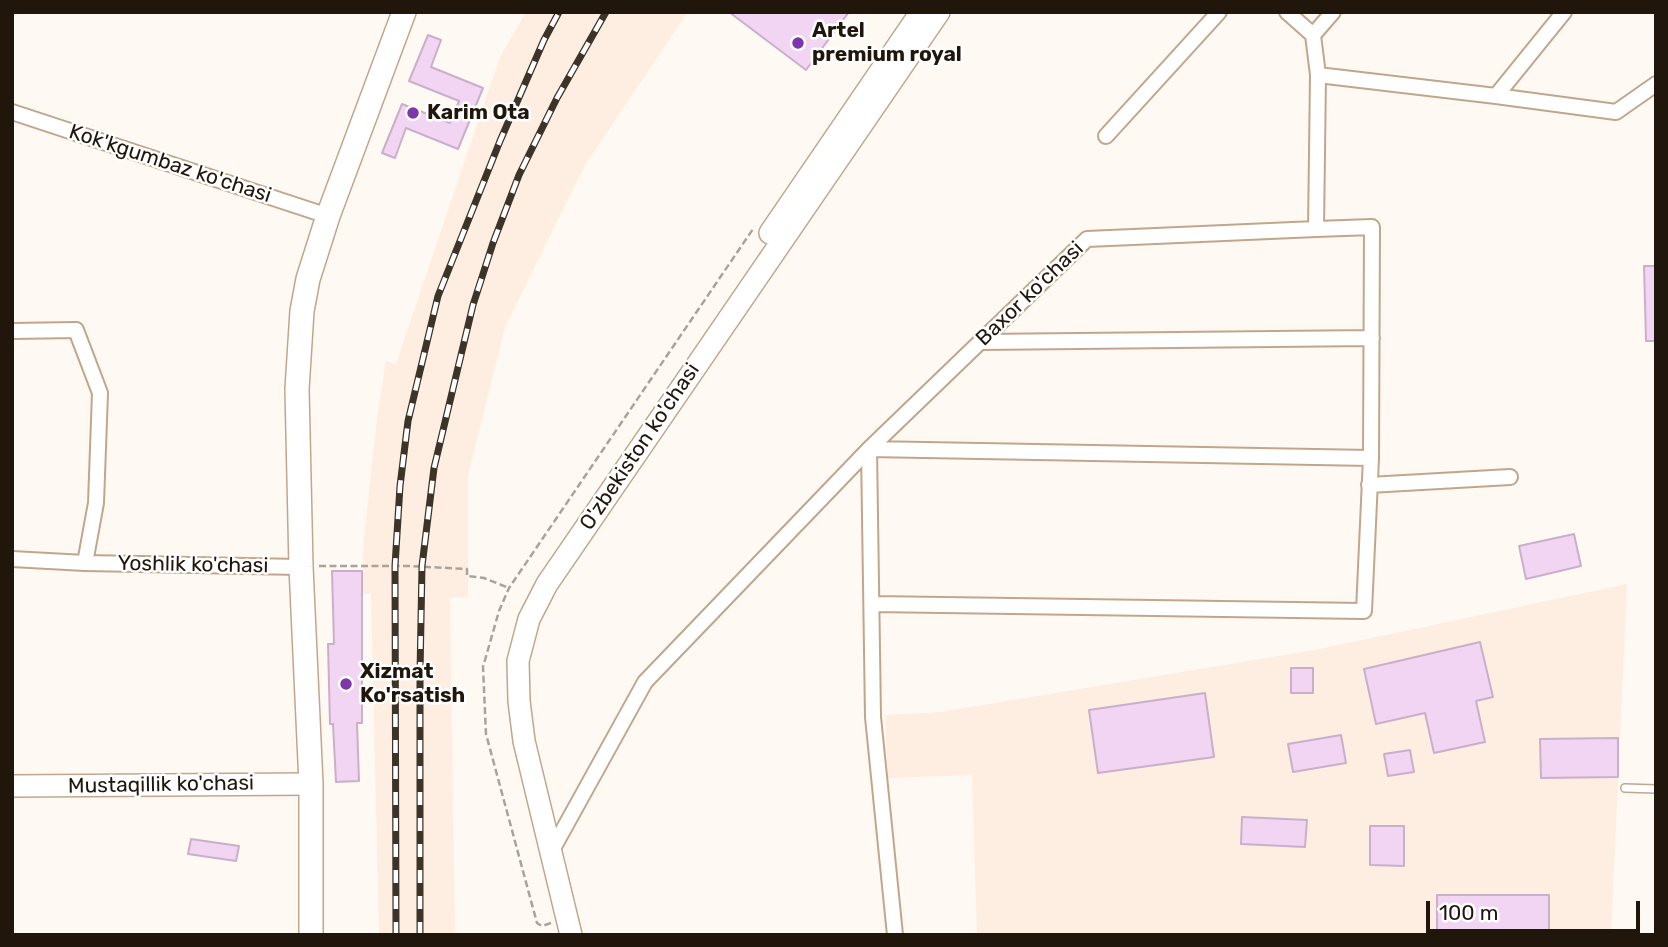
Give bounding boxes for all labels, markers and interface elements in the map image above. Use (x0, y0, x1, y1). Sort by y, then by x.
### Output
place label: Artel premium royal (812, 18, 962, 68)
marker: Artel premium royal (790, 35, 806, 51)
place label: Karim Ota (427, 100, 530, 126)
marker: Karim Ota (405, 105, 421, 121)
street label: Kok'kgumbaz ko'chasi (66, 119, 274, 209)
street label: Baxor ko'chasi (971, 237, 1089, 351)
street label: O'zbekiston ko'chasi (575, 359, 705, 535)
street label: Yoshlik ko'chasi (117, 551, 269, 579)
place label: Xizmat Ko'rsatish (360, 659, 465, 709)
marker: Xizmat Ko'rsatish (338, 676, 354, 692)
street label: Mustaqillik ko'chasi (68, 771, 254, 799)
scale bar (1430, 888, 1644, 932)
text: 100 m (1439, 900, 1498, 925)

